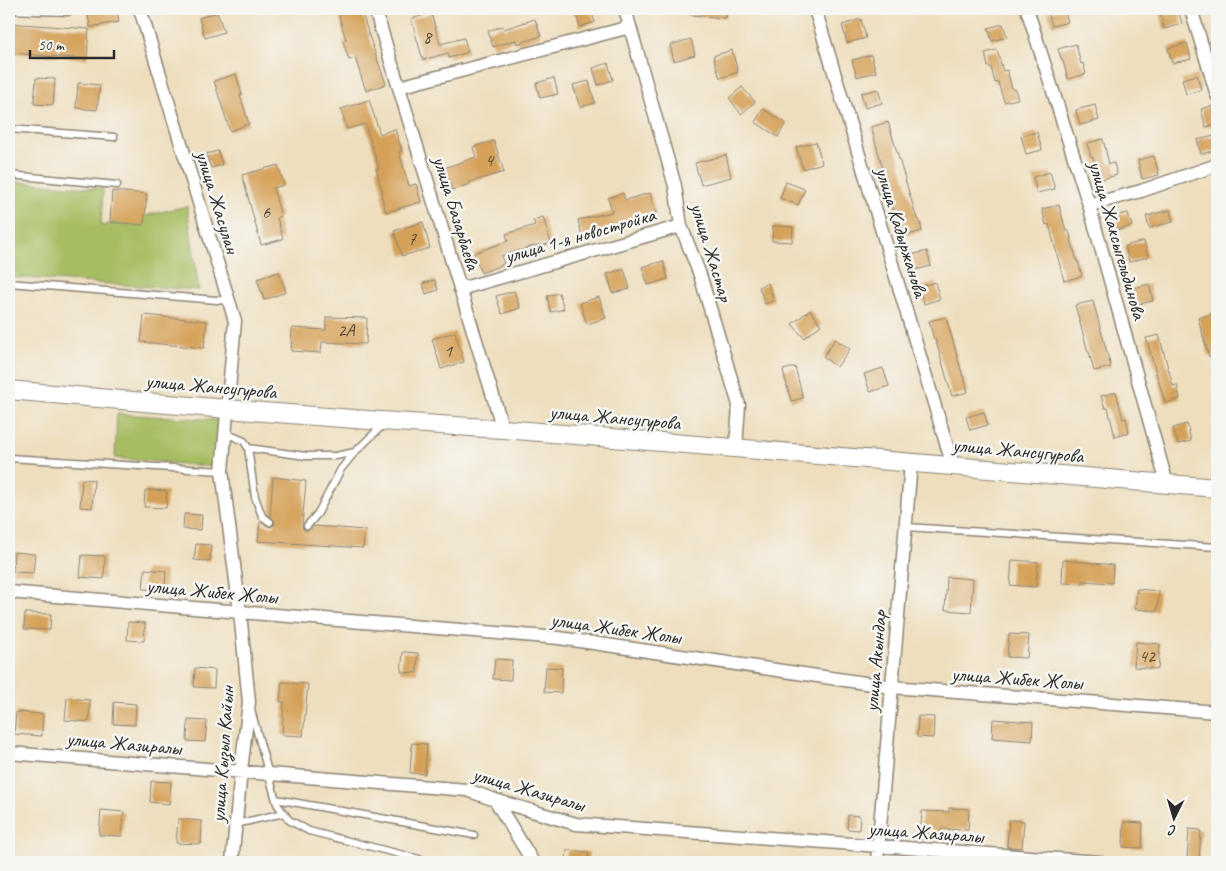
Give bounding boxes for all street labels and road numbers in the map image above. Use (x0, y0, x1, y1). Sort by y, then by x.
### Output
street label: улица Жасулан (190, 147, 246, 258)
street label: улица Базарбаева (427, 152, 486, 275)
street label: улица Жаксыгельдинова (1083, 157, 1152, 323)
street label: улица Кадыржанова (870, 163, 934, 302)
street label: улица Жастар (684, 199, 739, 306)
street label: улица 1-я новостройка (501, 202, 660, 269)
street label: улица Жансугурова (144, 368, 279, 405)
street label: улица Жансугурова (548, 399, 683, 436)
street label: улица Жансугурова (951, 432, 1086, 469)
street label: улица Жибек Жолы (145, 573, 280, 610)
street label: улица Жибек Жолы (548, 607, 684, 650)
street label: улица Акындар (859, 608, 893, 714)
street label: улица Жибек Жолы (950, 661, 1085, 696)
street label: улица Кызыл Кайын (205, 683, 241, 824)
street label: улица Жазиралы (64, 726, 184, 761)
street label: улица Жазиралы (469, 761, 589, 818)
street label: улица Жазиралы (867, 816, 986, 849)

